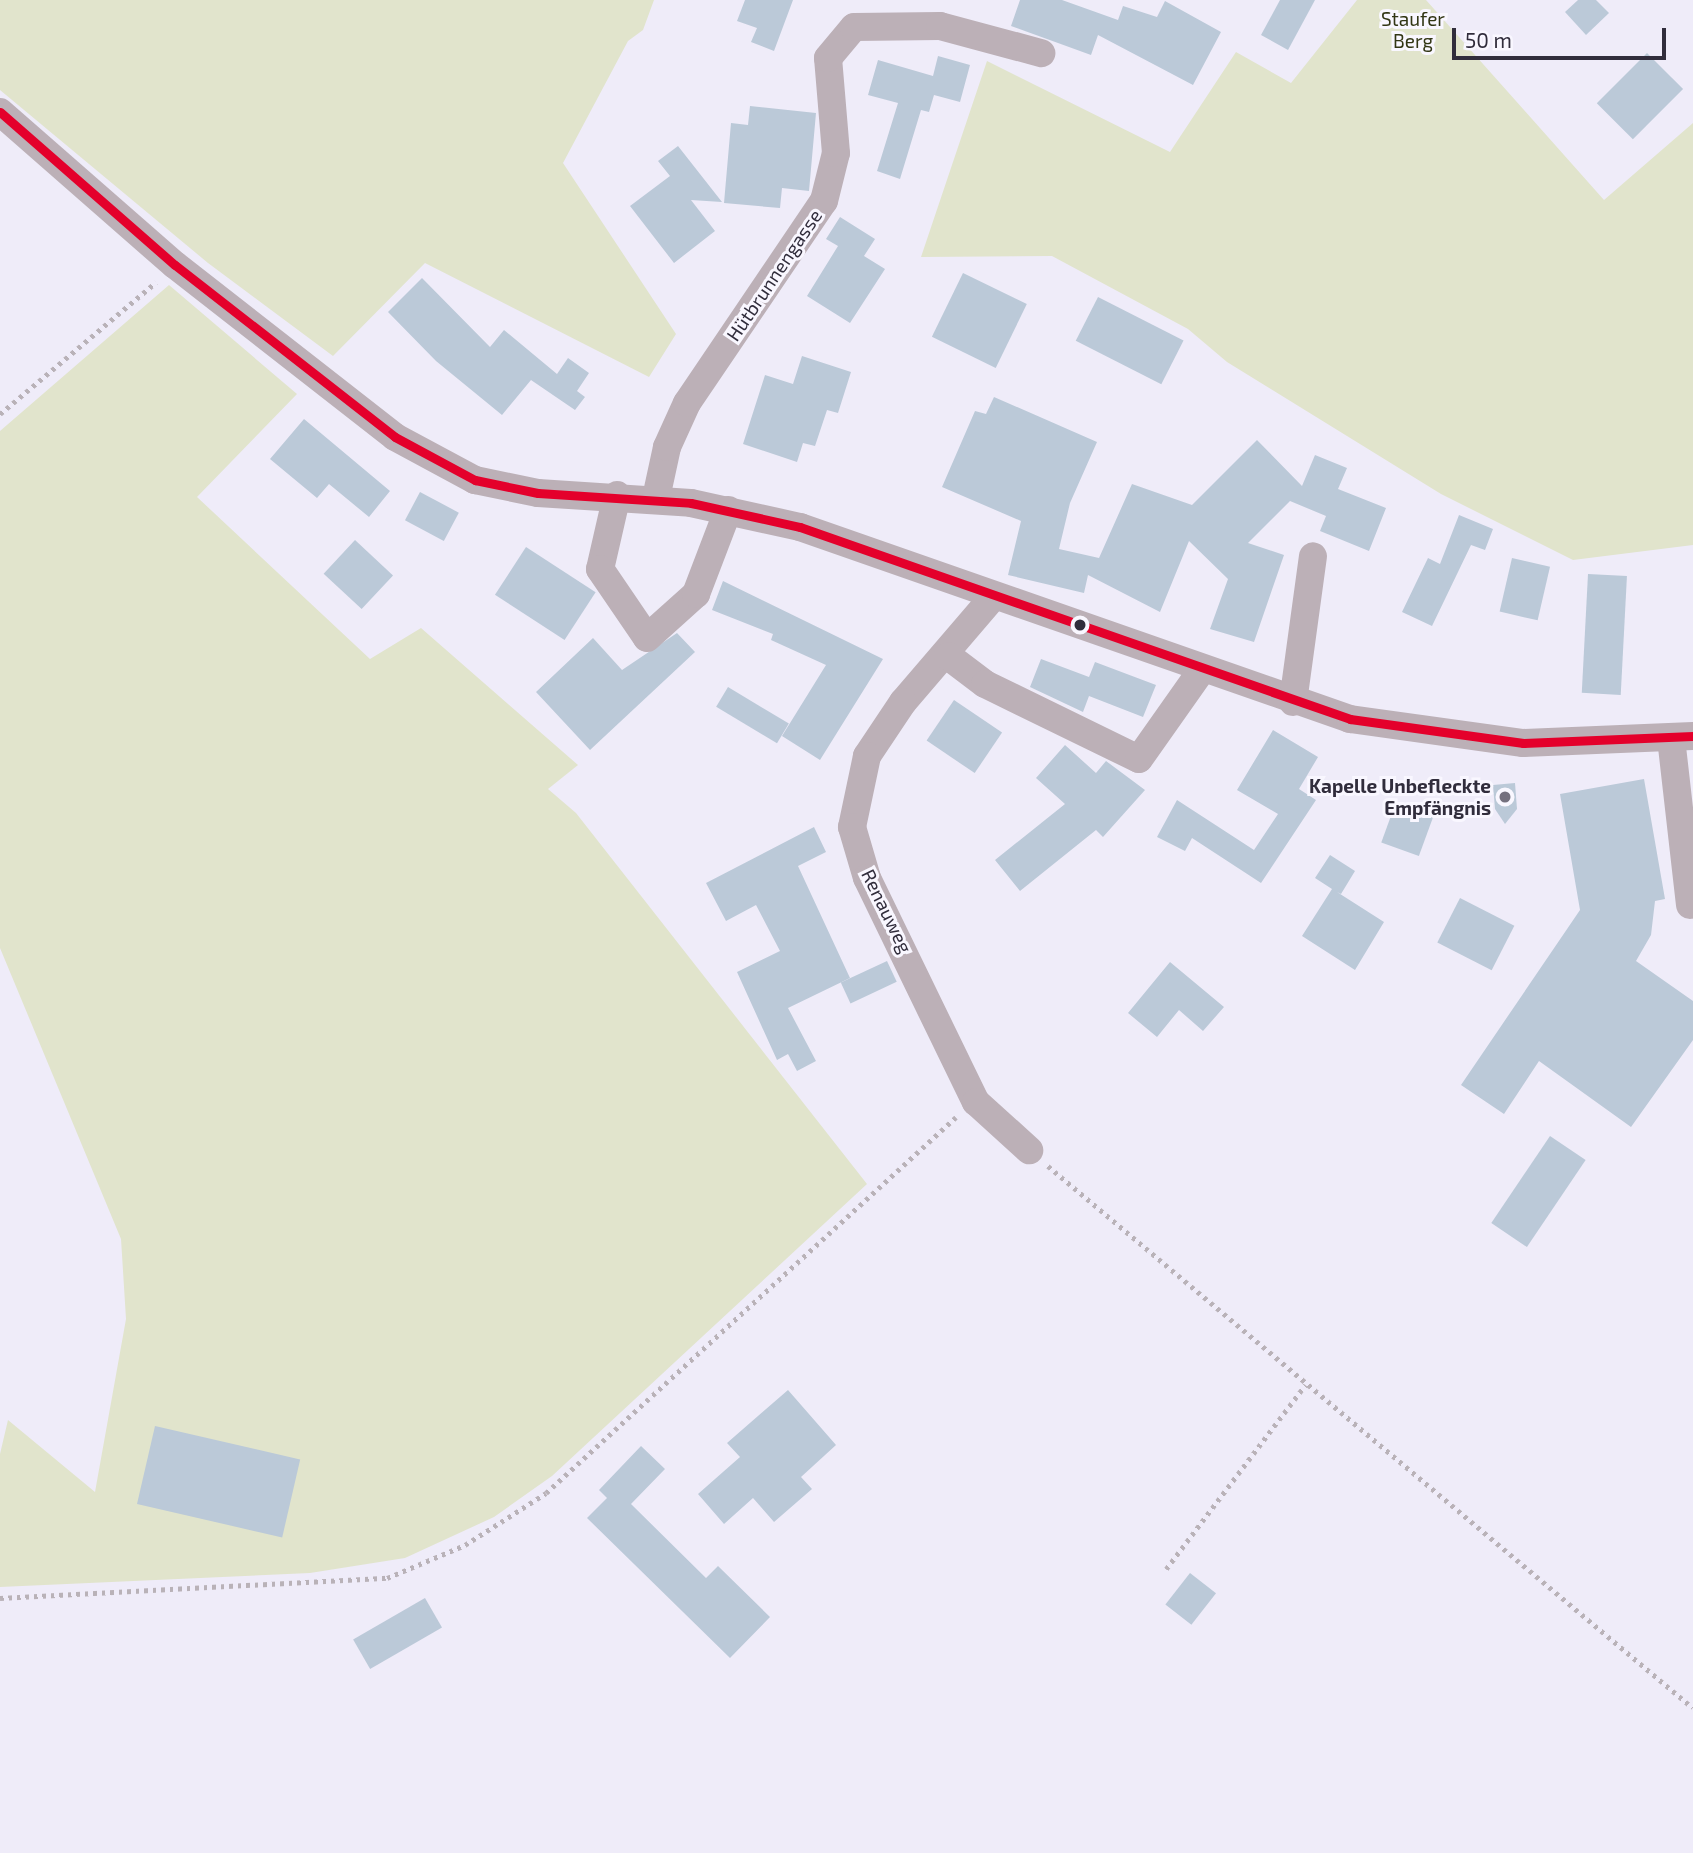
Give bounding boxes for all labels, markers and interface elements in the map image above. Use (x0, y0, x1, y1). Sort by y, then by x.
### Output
park label: Staufer Berg (1381, 8, 1445, 52)
scale bar (1455, 14, 1668, 58)
text: 50 m (1465, 27, 1512, 52)
street label: Hütbrunnengasse (722, 205, 826, 345)
unlabelled marker (1073, 618, 1087, 632)
place label: Kapelle Unbefleckte Empfängnis (1309, 775, 1491, 819)
marker: Kapelle Unbefleckte Empfängnis (1497, 789, 1513, 805)
street label: Renauweg (857, 865, 917, 957)

